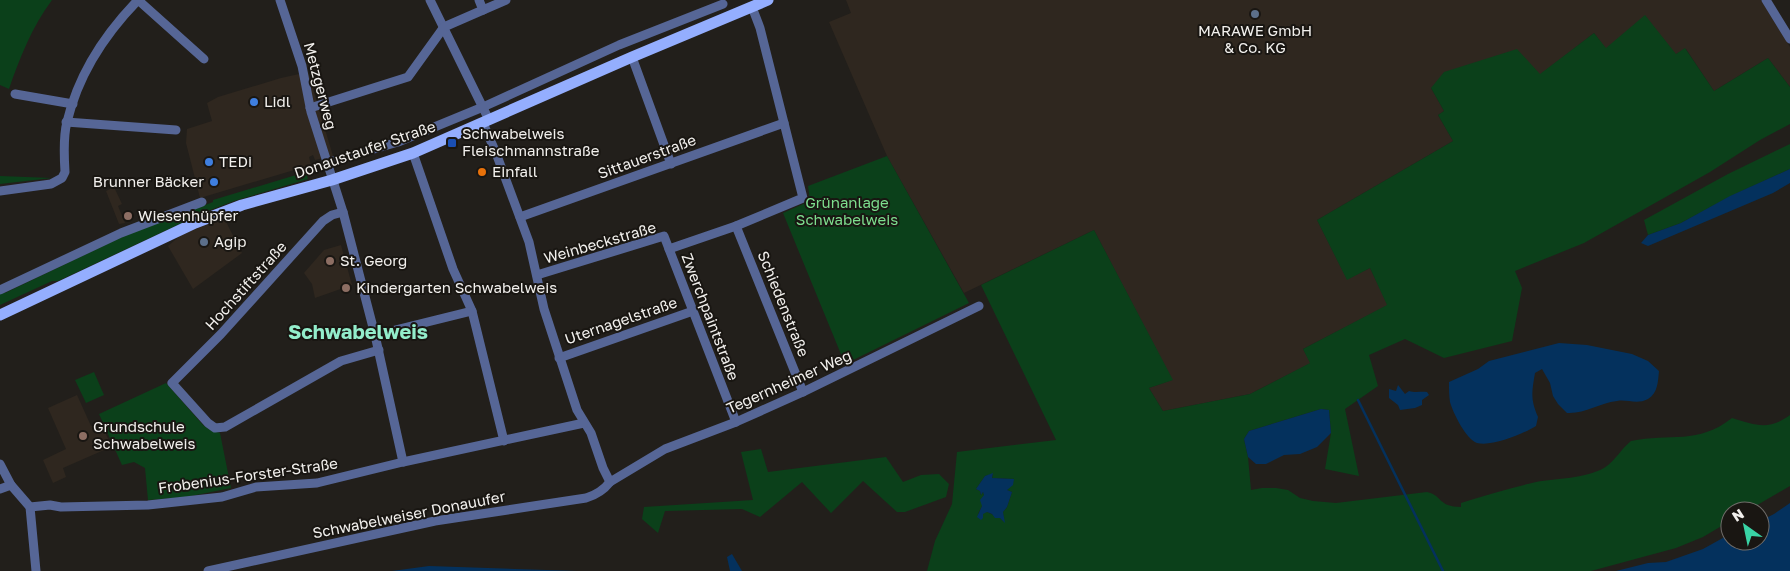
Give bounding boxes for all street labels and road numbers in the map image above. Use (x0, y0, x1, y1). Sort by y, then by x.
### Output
street label: Metzgerweg (301, 40, 341, 131)
street label: Donaustaufer Straße (292, 116, 438, 182)
street label: Sittauerstraße (595, 130, 698, 182)
street label: Weinbeckstraße (542, 217, 658, 267)
street label: Hochstiftstraße (201, 237, 290, 333)
street label: Schiedenstraße (755, 248, 813, 359)
street label: Zwerchpaintstraße (678, 250, 744, 383)
street label: Uternagelstraße (562, 292, 679, 348)
street label: Tegernheimer Weg (723, 345, 854, 417)
street label: Frobenius-Forster-Straße (157, 453, 339, 497)
street label: Schwabelweiser Donauufer (311, 486, 507, 542)

